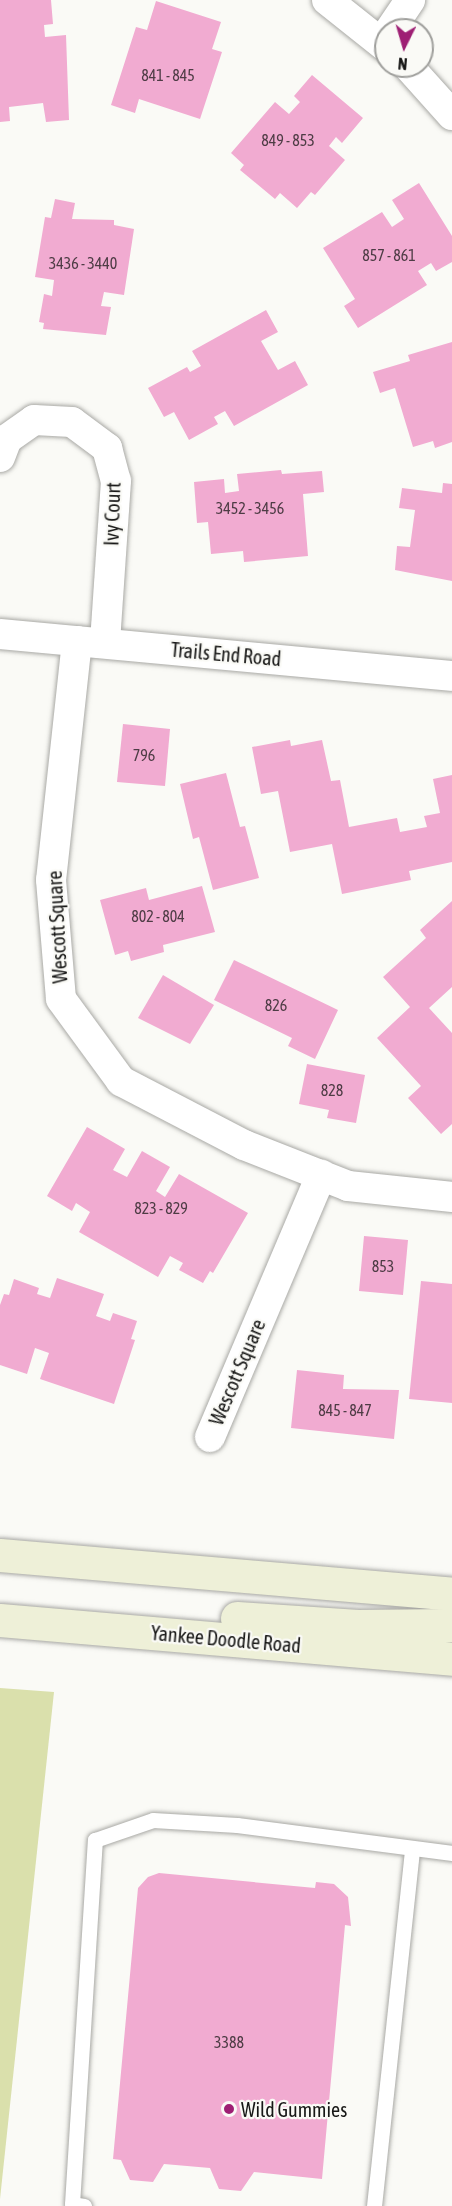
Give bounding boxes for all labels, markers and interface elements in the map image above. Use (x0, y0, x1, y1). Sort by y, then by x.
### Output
north arrow (374, 18, 434, 78)
text: N (397, 55, 408, 73)
house number: 841 - 845 (141, 65, 195, 85)
house number: 849 - 853 (261, 130, 315, 150)
house number: 857 - 861 (362, 245, 416, 265)
house number: 3436 - 3440 (49, 253, 117, 273)
street label: Ivy Court (99, 482, 125, 546)
house number: 3452 - 3456 (216, 498, 284, 518)
street label: Trails End Road (170, 637, 282, 671)
house number: 796 (133, 745, 155, 765)
street label: Wescott Square (42, 870, 72, 984)
house number: 802 - 804 (131, 906, 185, 926)
house number: 826 (265, 995, 287, 1015)
house number: 828 (321, 1080, 343, 1100)
house number: 823 - 829 (134, 1198, 188, 1218)
house number: 853 (372, 1256, 394, 1276)
street label: Wescott Square (204, 1315, 270, 1429)
house number: 845 - 847 (318, 1400, 372, 1420)
street label: Yankee Doodle Road (150, 1620, 302, 1658)
house number: 3388 (214, 2032, 244, 2052)
place label: Wild Gummies (241, 2097, 347, 2121)
marker: Wild Gummies (222, 2102, 236, 2116)

